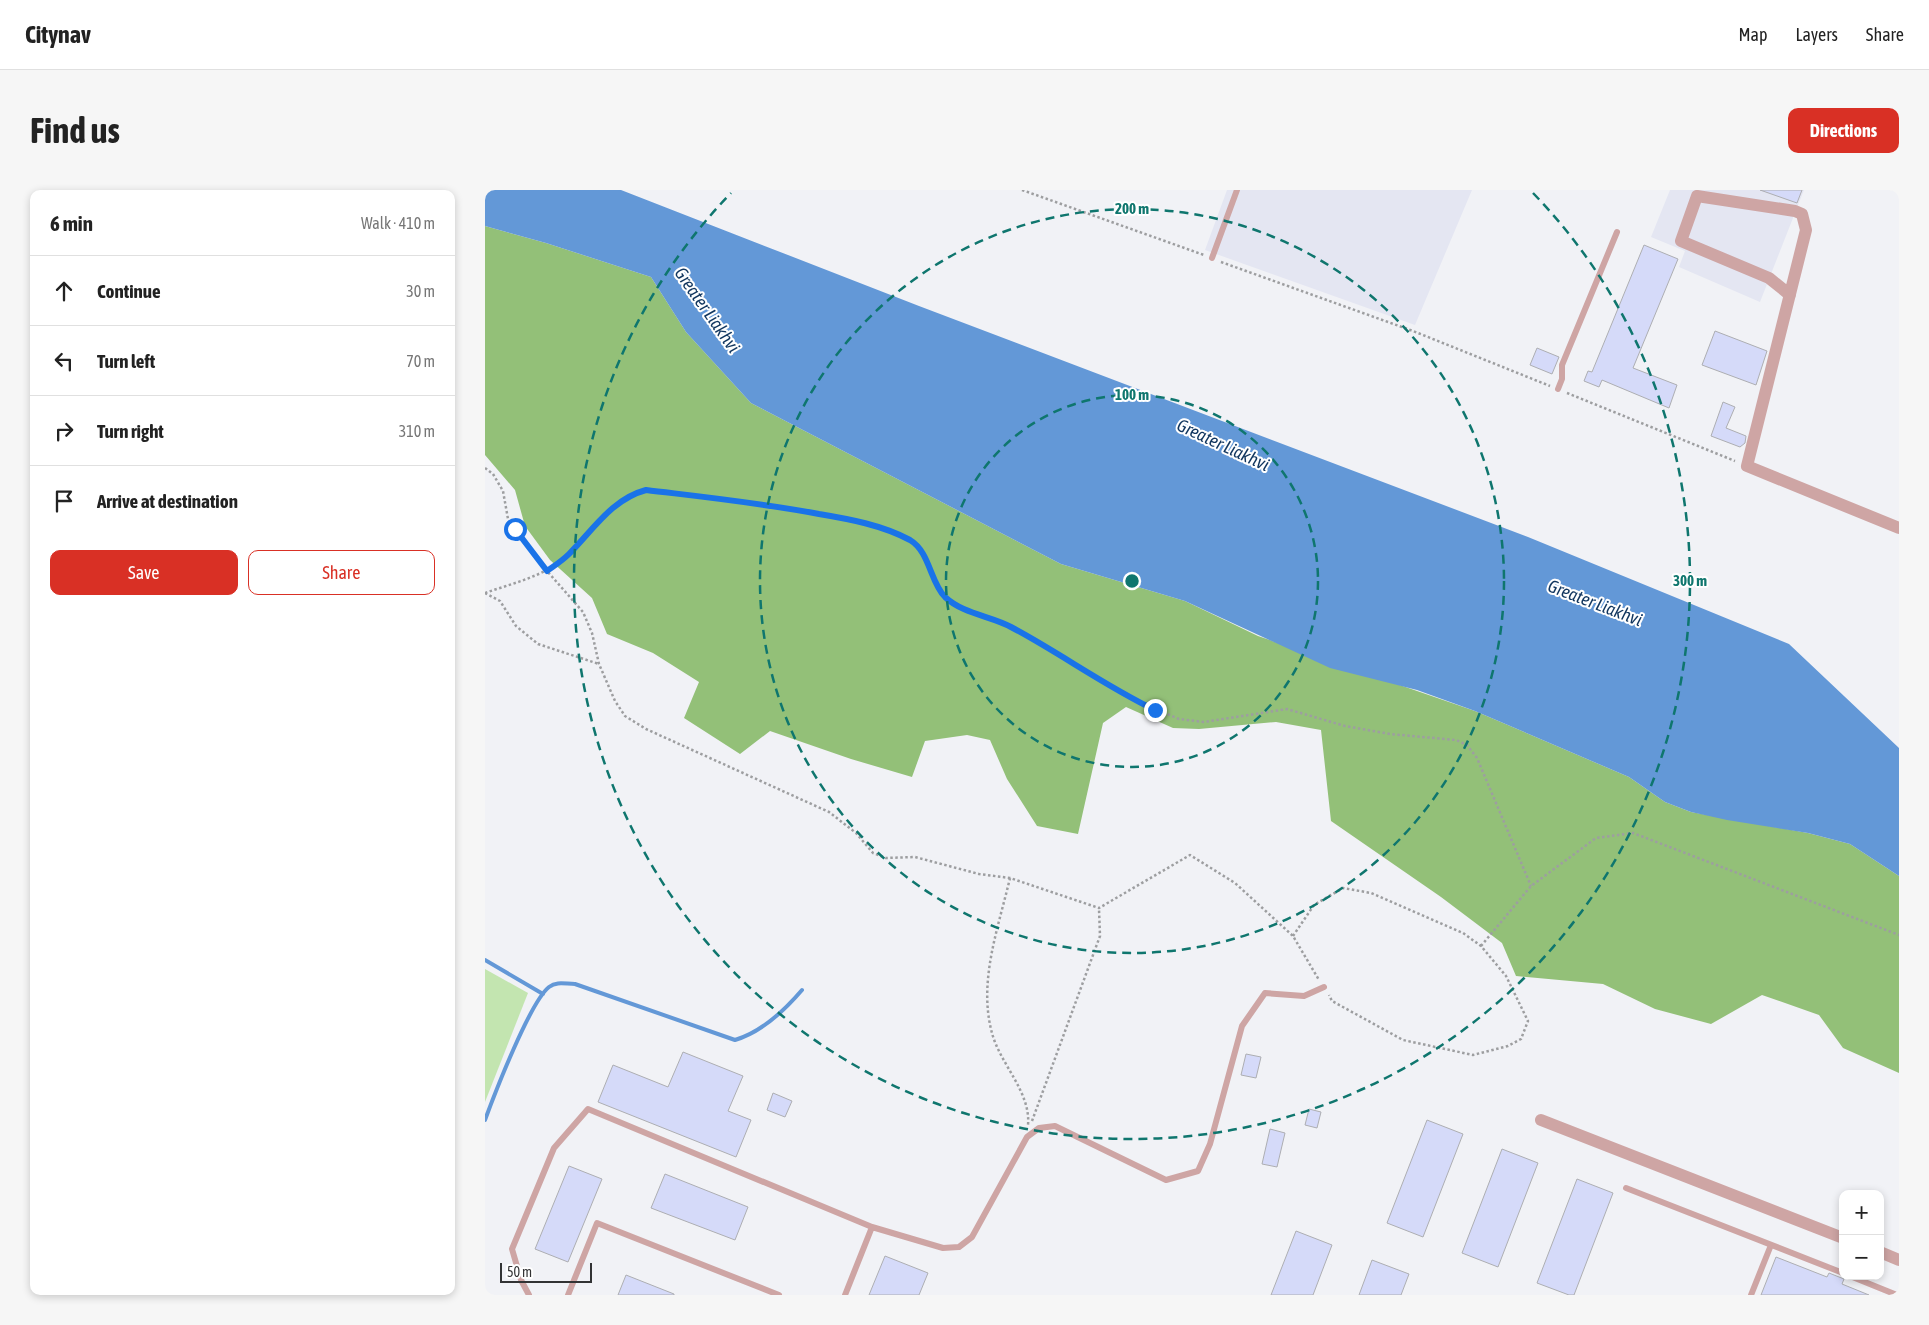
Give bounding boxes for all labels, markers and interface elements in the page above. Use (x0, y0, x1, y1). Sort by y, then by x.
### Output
text: Citynav (25, 21, 91, 48)
text: Map (1738, 24, 1767, 45)
text: Layers (1795, 24, 1838, 45)
text: Share (1866, 24, 1904, 45)
button: Directions (1788, 108, 1899, 153)
text: Find us (30, 110, 120, 150)
text: 200 m (1115, 200, 1149, 217)
text: 6 min (50, 211, 93, 235)
text: Walk · 410 m (361, 214, 435, 232)
water label: Greater Liakhvi (670, 263, 744, 356)
icon: ahead (50, 277, 78, 305)
text: Continue (97, 280, 161, 302)
text: 30 m (406, 282, 435, 300)
icon: left (50, 347, 78, 375)
text: Turn left (97, 350, 155, 372)
text: 70 m (406, 352, 435, 370)
text: 100 m (1115, 386, 1149, 403)
water label: Greater Liakhvi (1174, 414, 1273, 475)
icon: right (50, 417, 78, 445)
text: Turn right (97, 420, 164, 442)
text: 310 m (399, 422, 435, 440)
icon: arrive (50, 487, 78, 515)
text: Arrive at destination (97, 490, 238, 512)
route start (504, 518, 527, 541)
button: Save (50, 550, 238, 595)
button: Share (248, 550, 435, 595)
centre of rings (1123, 572, 1141, 590)
text: 300 m (1673, 572, 1707, 589)
water label: Greater Liakhvi (1545, 575, 1645, 630)
route end (1144, 699, 1167, 722)
map controls (1839, 1190, 1884, 1280)
button: + (1839, 1190, 1884, 1235)
button: − (1839, 1235, 1884, 1280)
scale bar (500, 1260, 593, 1283)
text: 50 m (507, 1264, 532, 1280)

